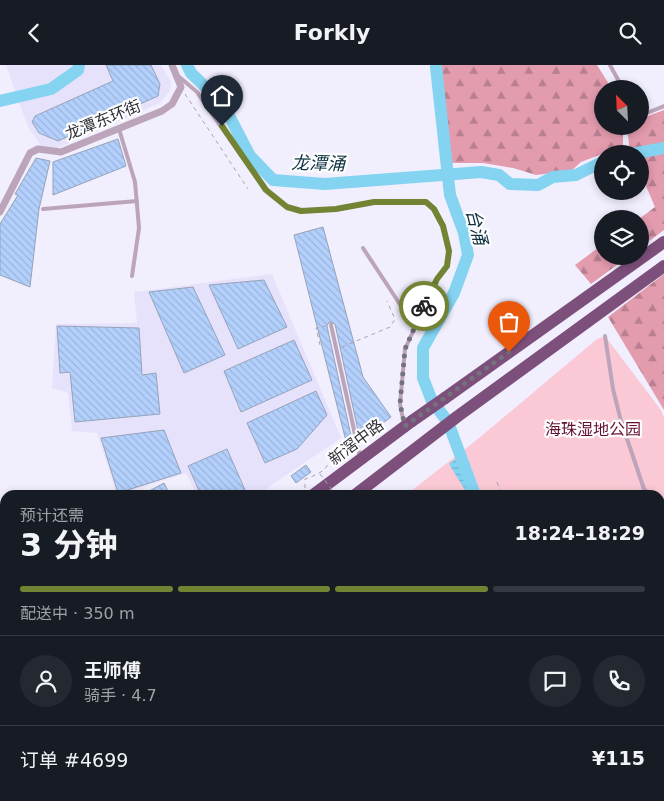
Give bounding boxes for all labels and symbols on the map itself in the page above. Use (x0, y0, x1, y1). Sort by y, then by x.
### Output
pin (201, 75, 243, 126)
north arrow (594, 80, 649, 135)
street label: 龙潭东环街 (62, 96, 144, 144)
water label: 龙潭涌 (291, 152, 347, 174)
water label: 台涌 (462, 207, 492, 249)
courier (399, 281, 449, 331)
pin (488, 301, 530, 352)
street label: 新滘中路 (325, 415, 387, 469)
park label: 海珠湿地公园 (545, 420, 641, 439)

